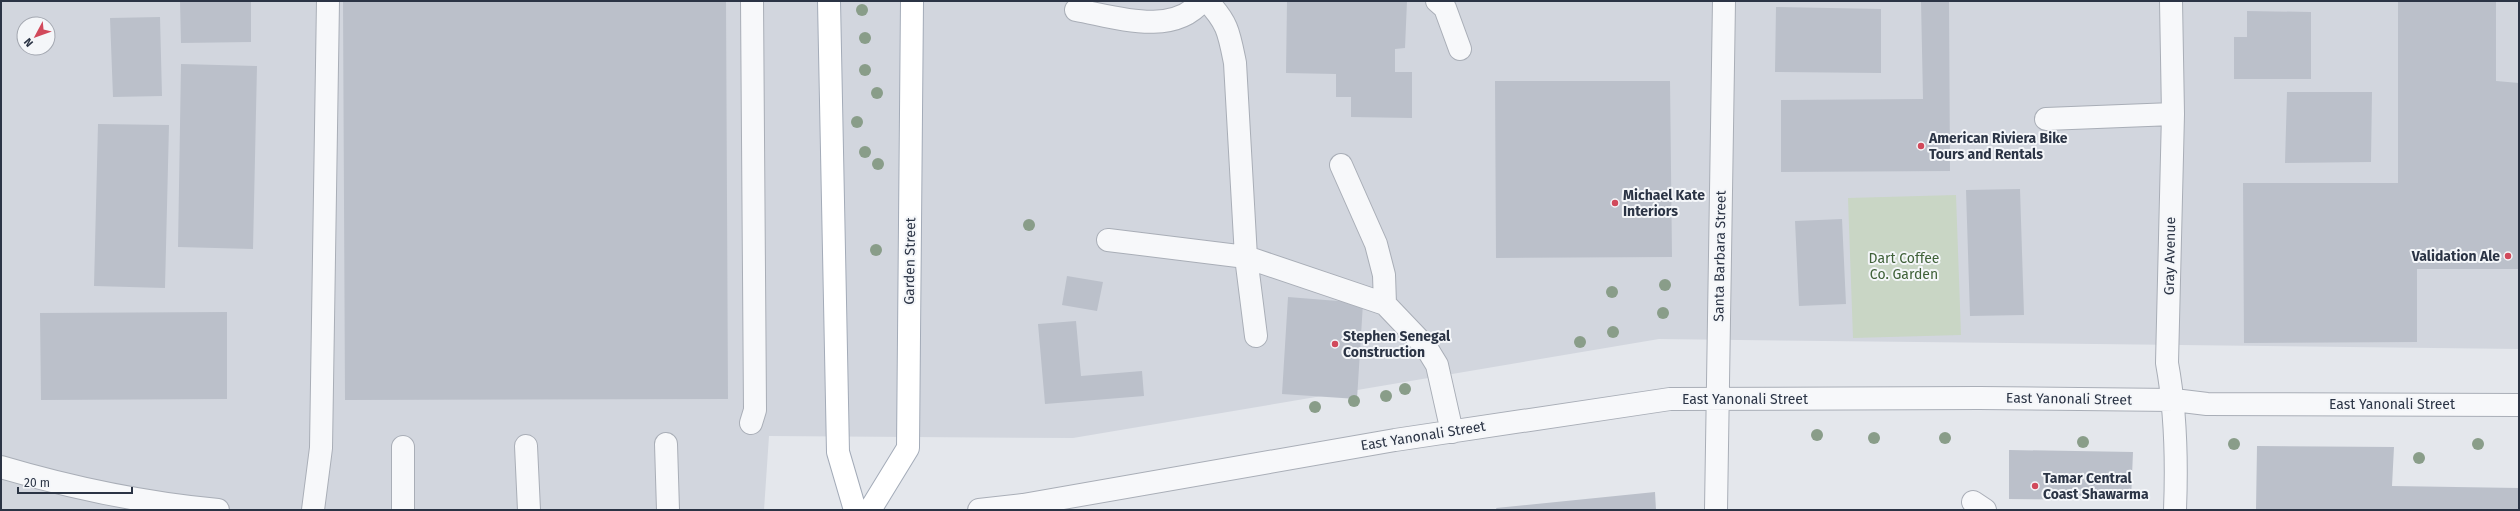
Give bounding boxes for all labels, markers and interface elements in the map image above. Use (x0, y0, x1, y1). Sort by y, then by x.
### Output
north arrow (16, 16, 56, 56)
text: N (22, 35, 36, 49)
place label: American Riviera Bike Tours and Rentals (1928, 130, 2068, 163)
marker: American Riviera Bike Tours and Rentals (1916, 141, 1926, 151)
place label: Michael Kate Interiors (1623, 187, 1705, 220)
street label: Santa Barbara Street (1710, 189, 1730, 322)
marker: Michael Kate Interiors (1610, 198, 1620, 208)
street label: Garden Street (901, 216, 919, 305)
street label: Gray Avenue (2161, 217, 2179, 295)
place label: Validation Ale (2411, 248, 2500, 265)
park label: Dart Coffee Co. Garden (1869, 250, 1939, 283)
marker: Validation Ale (2503, 251, 2513, 261)
place label: Stephen Senegal Construction (1343, 328, 1451, 361)
marker: Stephen Senegal Construction (1330, 339, 1340, 349)
street label: East Yanonali Street (2006, 389, 2133, 409)
street label: East Yanonali Street (1682, 391, 1809, 408)
street label: East Yanonali Street (2329, 396, 2456, 413)
street label: East Yanonali Street (1359, 418, 1488, 454)
scale bar (18, 469, 132, 495)
place label: Tamar Central Coast Shawarma (2043, 470, 2149, 503)
text: 20 m (24, 476, 50, 490)
marker: Tamar Central Coast Shawarma (2030, 481, 2040, 491)

